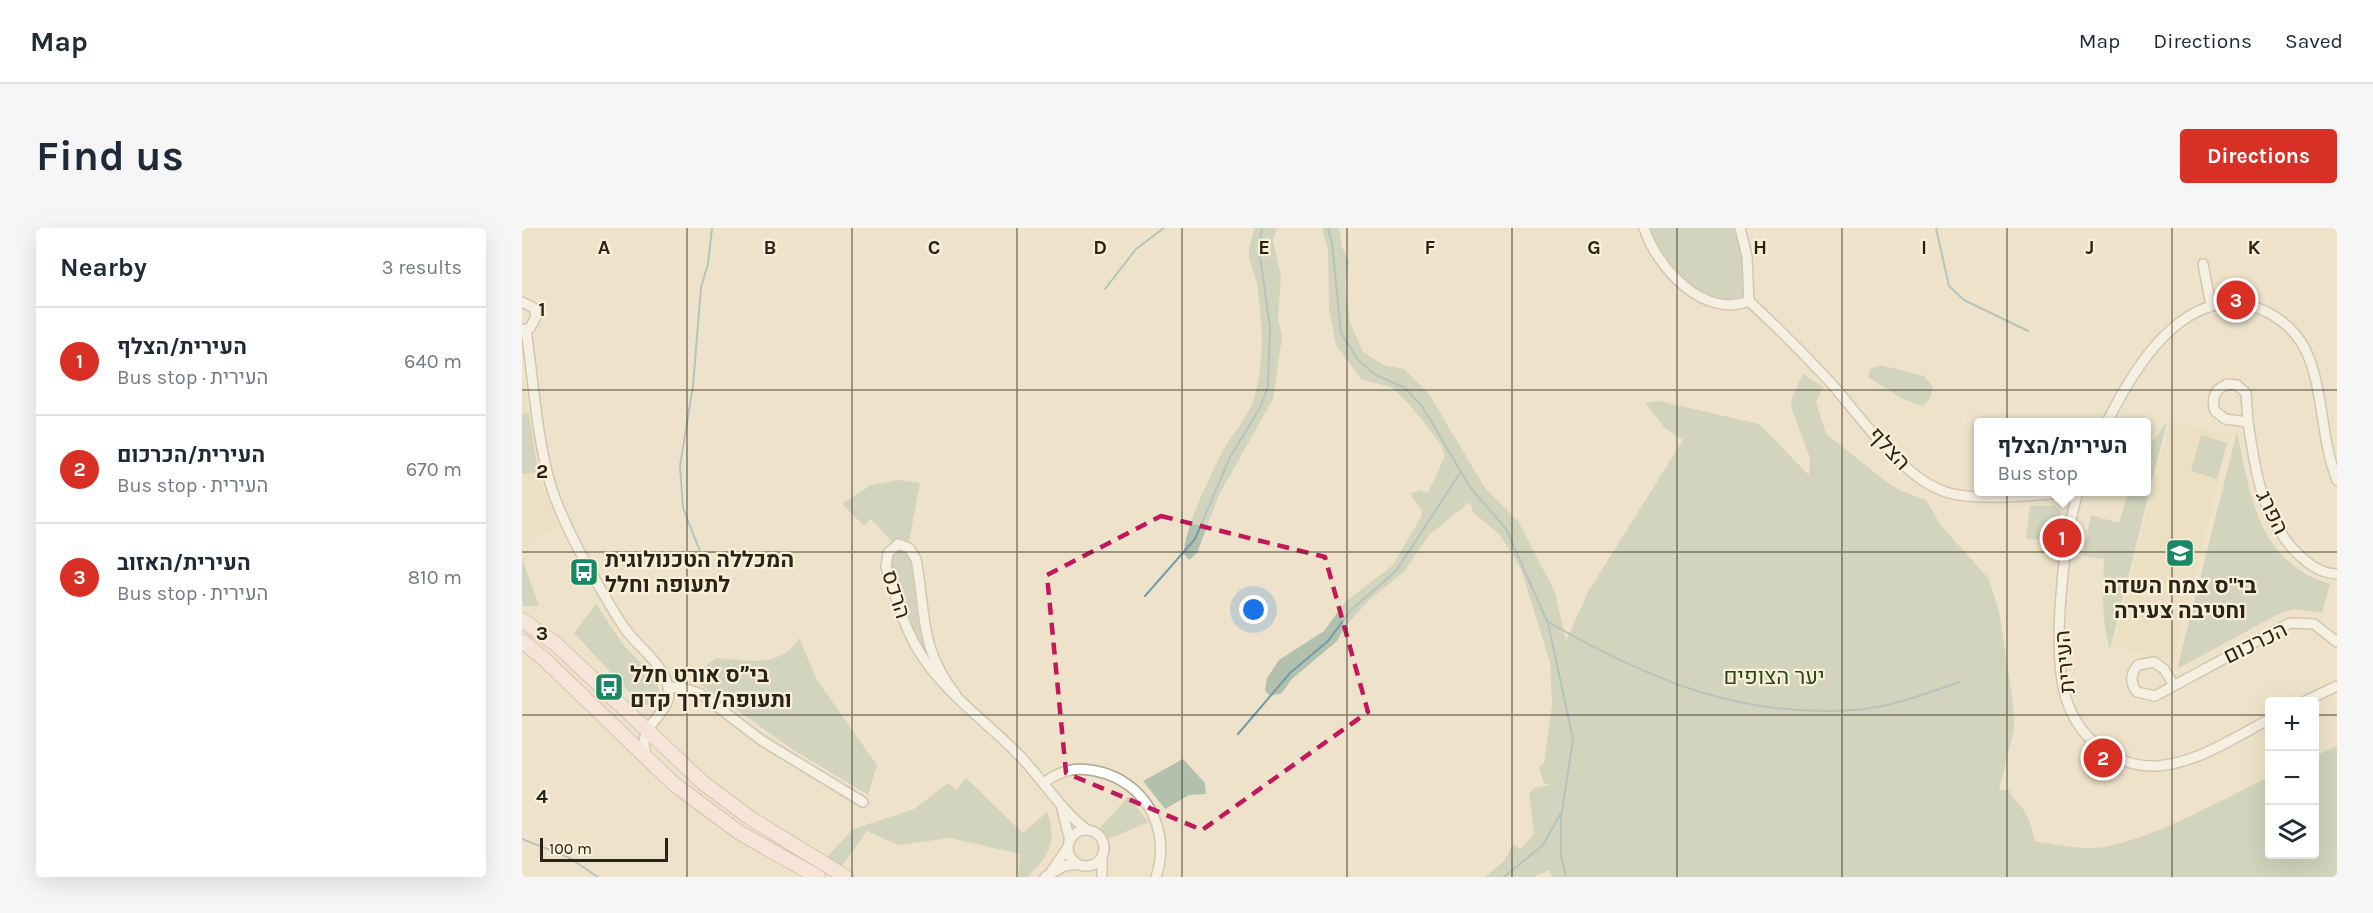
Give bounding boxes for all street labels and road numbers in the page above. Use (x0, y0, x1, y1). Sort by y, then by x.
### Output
street label: הצלף (1863, 422, 1916, 476)
street label: הפרג (2250, 486, 2294, 539)
street label: הרכס (876, 567, 916, 622)
street label: הכרכום (2219, 616, 2292, 669)
street label: העירית (2049, 629, 2081, 695)

